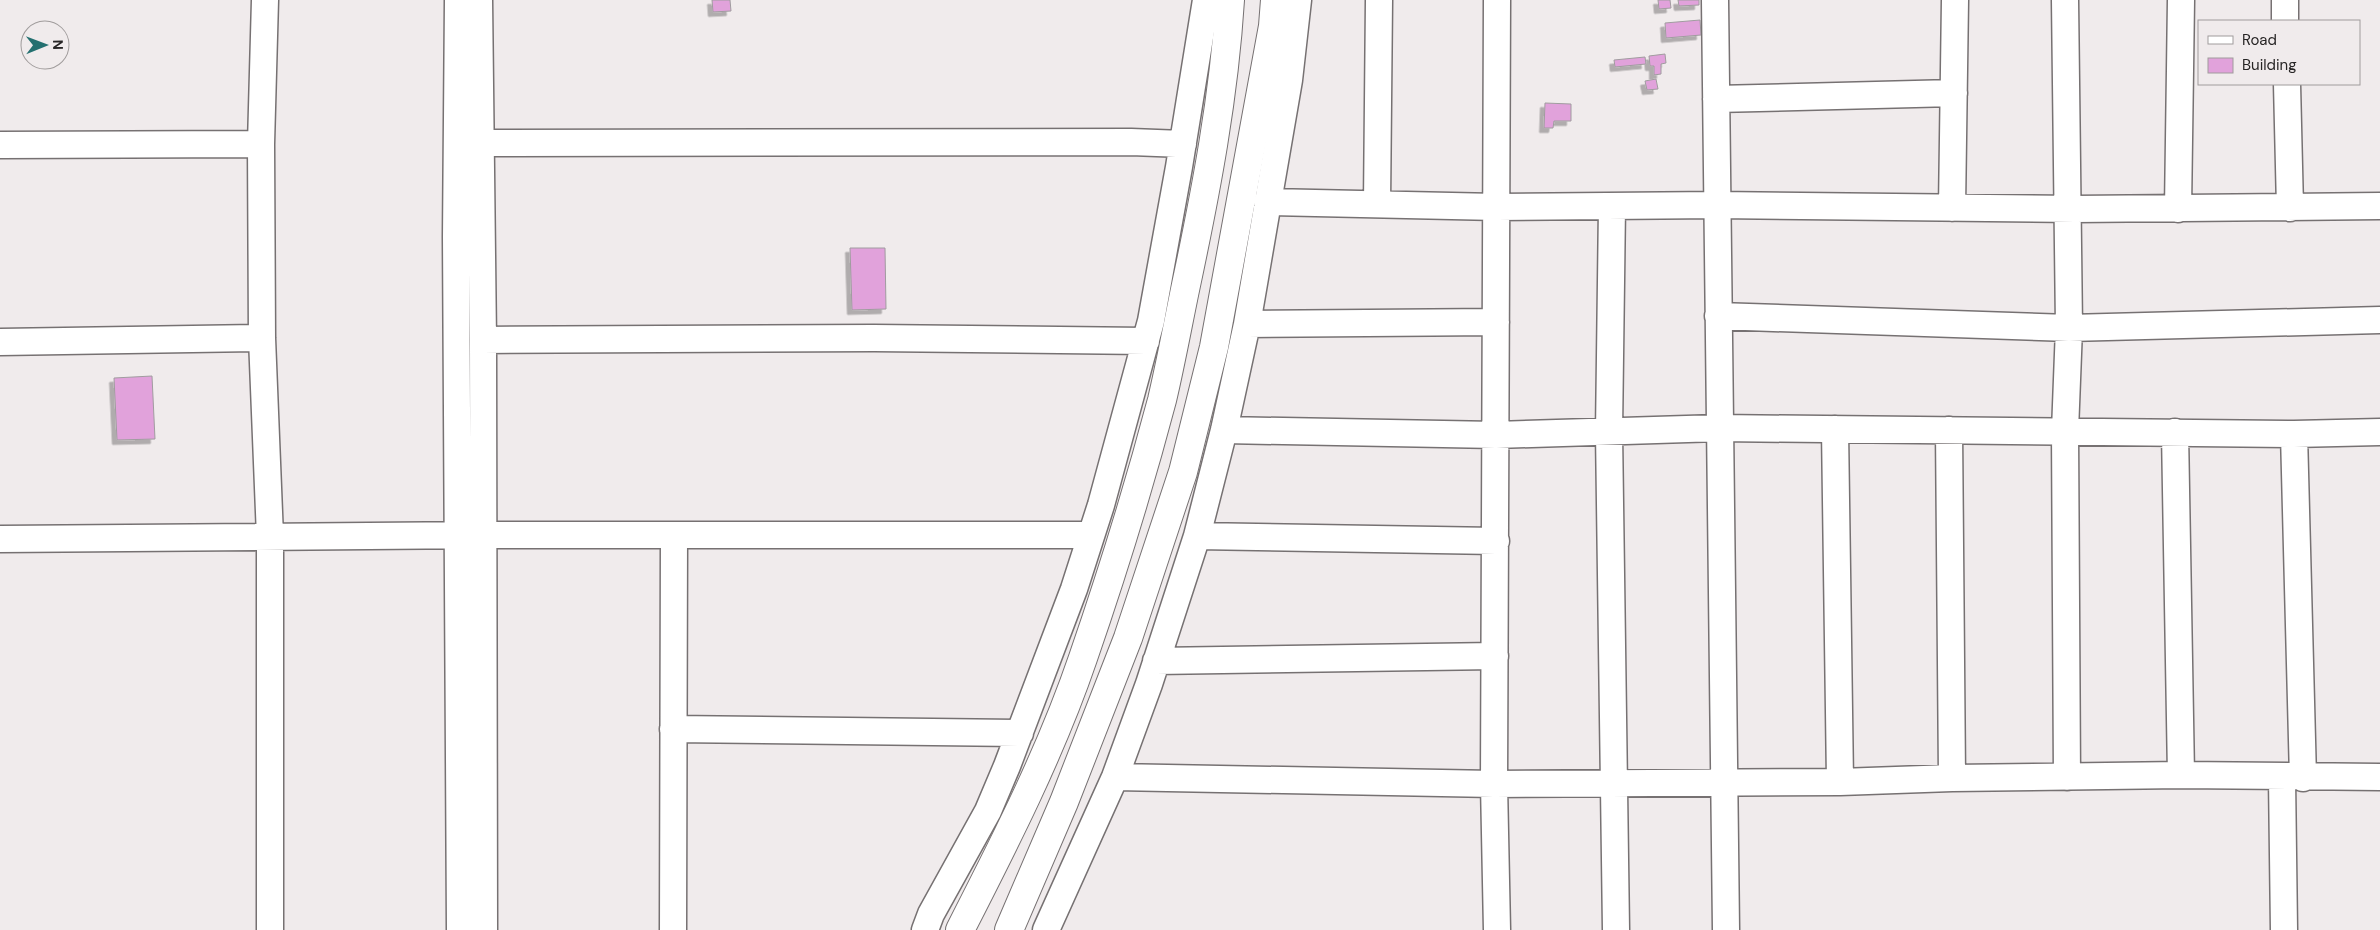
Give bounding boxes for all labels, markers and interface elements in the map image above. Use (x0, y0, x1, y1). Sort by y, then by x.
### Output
north arrow (20, 20, 70, 70)
legend (2198, 20, 2360, 85)
text: Road (2242, 30, 2277, 50)
text: N (49, 40, 67, 50)
text: Building (2242, 55, 2297, 75)

